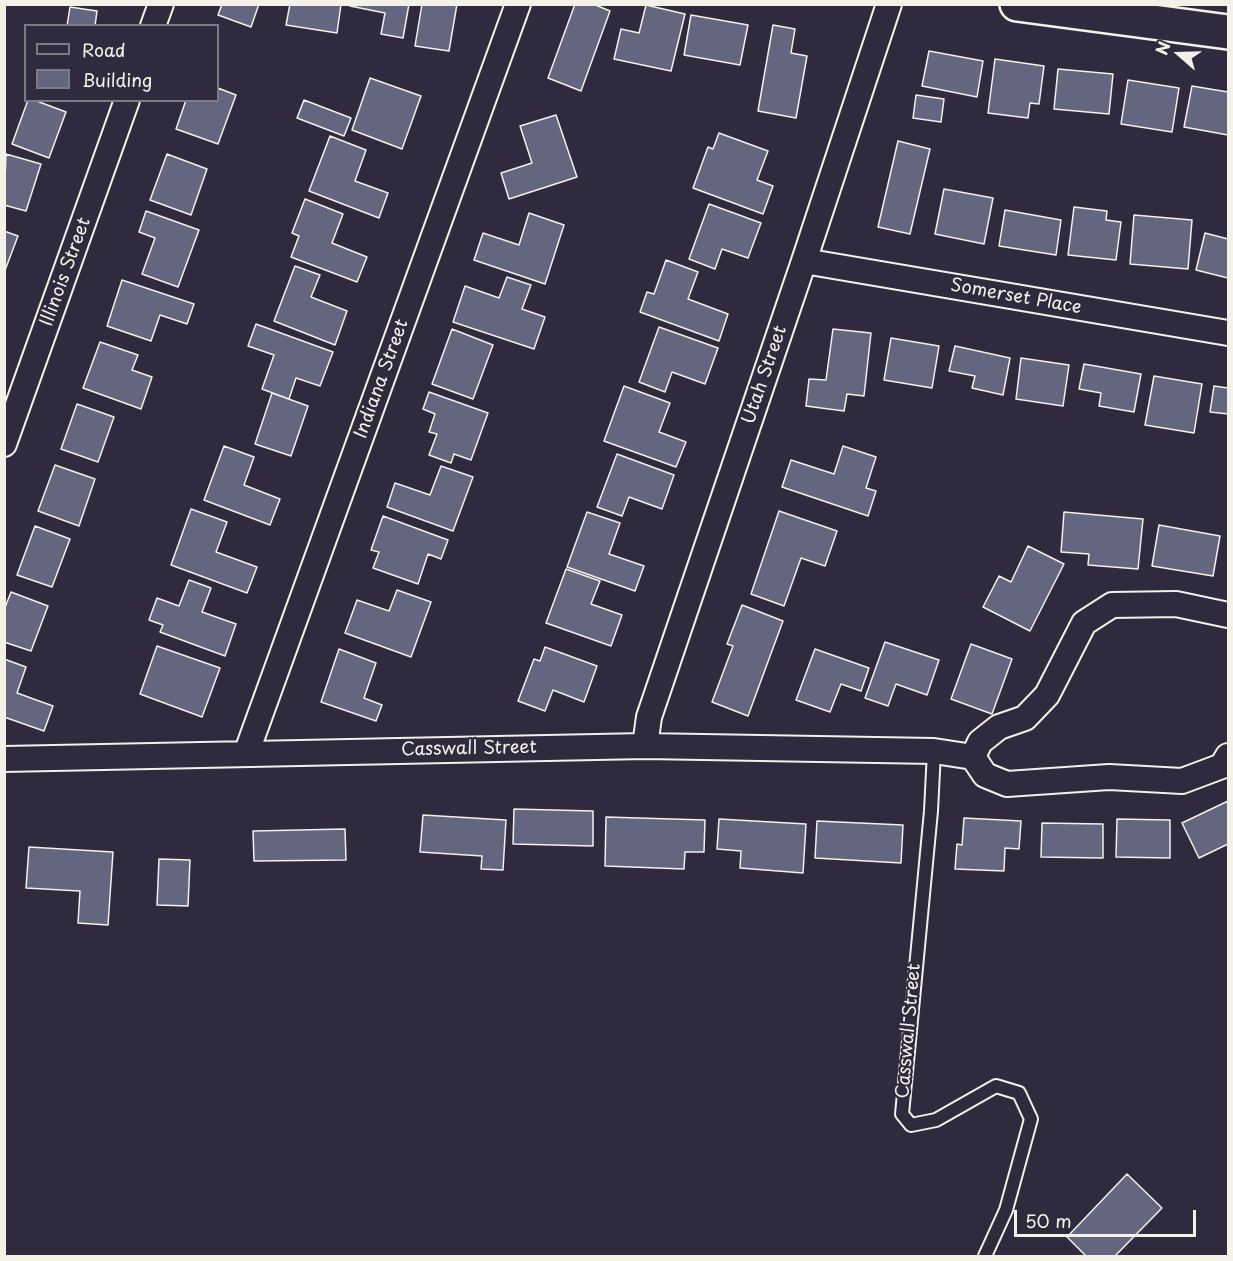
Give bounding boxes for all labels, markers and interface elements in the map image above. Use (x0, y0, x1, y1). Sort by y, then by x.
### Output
legend (24, 24, 219, 102)
north arrow (1149, 24, 1209, 84)
text: Road (82, 36, 126, 63)
text: N (1149, 38, 1176, 58)
text: Building (82, 66, 152, 93)
street label: Illinois Street (36, 215, 96, 329)
street label: Somerset Place (949, 275, 1083, 319)
street label: Indiana Street (350, 316, 414, 442)
street label: Utah Street (738, 323, 792, 427)
street label: Casswall Street (401, 737, 537, 761)
street label: Casswall Street (892, 962, 926, 1100)
scale bar (1017, 1198, 1198, 1236)
text: 50 m (1025, 1207, 1072, 1234)

